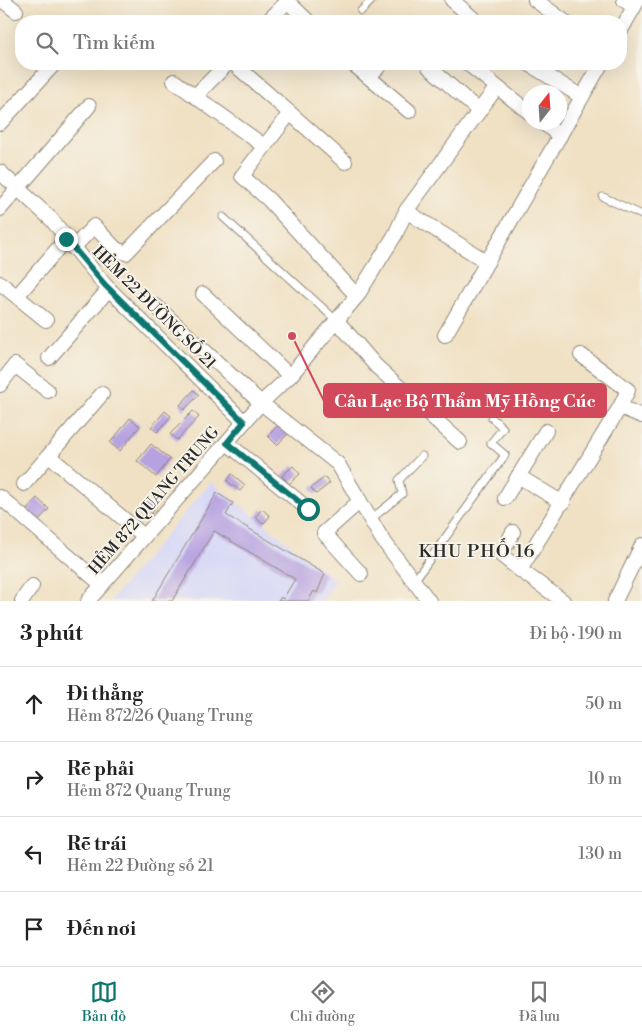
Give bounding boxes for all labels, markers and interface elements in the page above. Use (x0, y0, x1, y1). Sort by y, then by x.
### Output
search box (15, 15, 627, 70)
icon: search (33, 29, 61, 57)
text: Tìm kiếm (73, 31, 156, 55)
north arrow (522, 85, 567, 130)
route end (55, 228, 78, 251)
street label: HẺM 22 ĐƯỜNG SỐ 21 (88, 239, 223, 374)
callout: Câu Lạc Bộ Thẩm Mỹ Hồng Cúc (324, 384, 606, 417)
text: Câu Lạc Bộ Thẩm Mỹ Hồng Cúc (334, 390, 596, 413)
street label: HẺM 872 QUANG TRUNG (83, 421, 224, 579)
route start (297, 498, 320, 521)
district label: KHU PHỐ 16 (418, 538, 536, 563)
text: 3 phút (20, 621, 83, 647)
text: Đi bộ · 190 m (530, 624, 622, 644)
text: Đi thẳng (67, 682, 143, 706)
icon: ahead (20, 690, 48, 718)
text: 50 m (585, 694, 622, 714)
text: Hẻm 872/26 Quang Trung (67, 706, 253, 726)
text: Rẽ phải (67, 757, 134, 781)
icon: right (20, 765, 48, 793)
text: 10 m (588, 769, 622, 789)
text: Hẻm 872 Quang Trung (67, 781, 231, 801)
text: Rẽ trái (67, 832, 127, 856)
icon: left (20, 840, 48, 868)
text: 130 m (578, 844, 622, 864)
text: Hẻm 22 Đường số 21 (67, 856, 214, 876)
icon: arrive (20, 915, 48, 943)
text: Đến nơi (67, 917, 136, 941)
tab: Bản đồ (82, 978, 126, 1026)
tab: Chỉ đường (290, 978, 355, 1026)
tab: Đã lưu (519, 978, 560, 1026)

